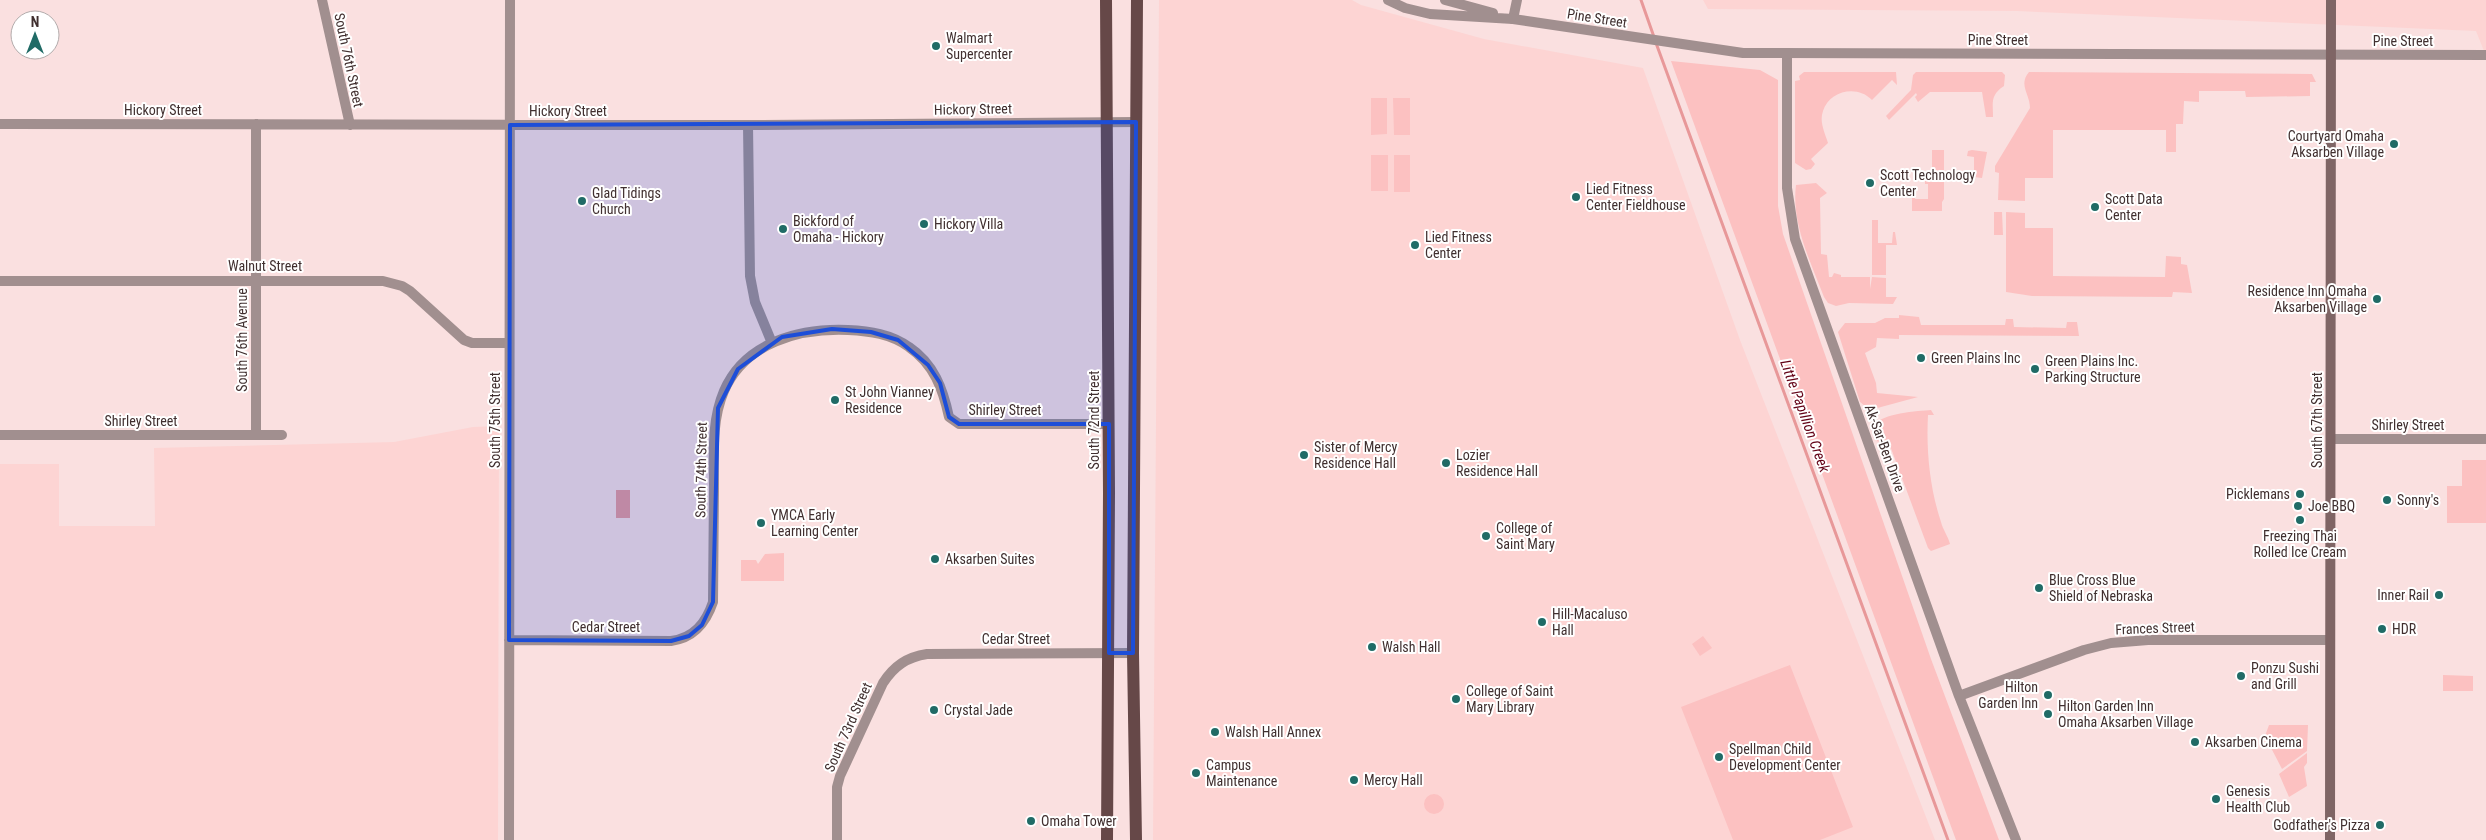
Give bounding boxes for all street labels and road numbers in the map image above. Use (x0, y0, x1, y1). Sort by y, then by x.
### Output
street label: Pine Street (1566, 5, 1628, 31)
street label: South 76th Street (331, 11, 367, 109)
street label: Pine Street (1968, 32, 2028, 48)
street label: Pine Street (2373, 33, 2433, 49)
street label: Hickory Street (934, 100, 1012, 118)
street label: Hickory Street (124, 102, 202, 118)
street label: Hickory Street (529, 103, 607, 119)
street label: Walnut Street (228, 258, 302, 274)
street label: South 76th Avenue (234, 288, 250, 392)
street label: South 72nd Street (1086, 371, 1102, 469)
street label: South 75th Street (487, 372, 503, 468)
street label: South 67th Street (2309, 372, 2325, 468)
street label: Shirley Street (968, 402, 1042, 418)
street label: Ak-Sar-Ben Drive (1862, 402, 1908, 494)
street label: Shirley Street (104, 413, 178, 429)
street label: Shirley Street (2371, 417, 2445, 433)
street label: South 74th Street (692, 422, 710, 518)
street label: Cedar Street (572, 619, 640, 635)
street label: Frances Street (2115, 619, 2195, 637)
street label: Cedar Street (982, 631, 1050, 647)
street label: South 73rd Street (821, 680, 875, 774)

